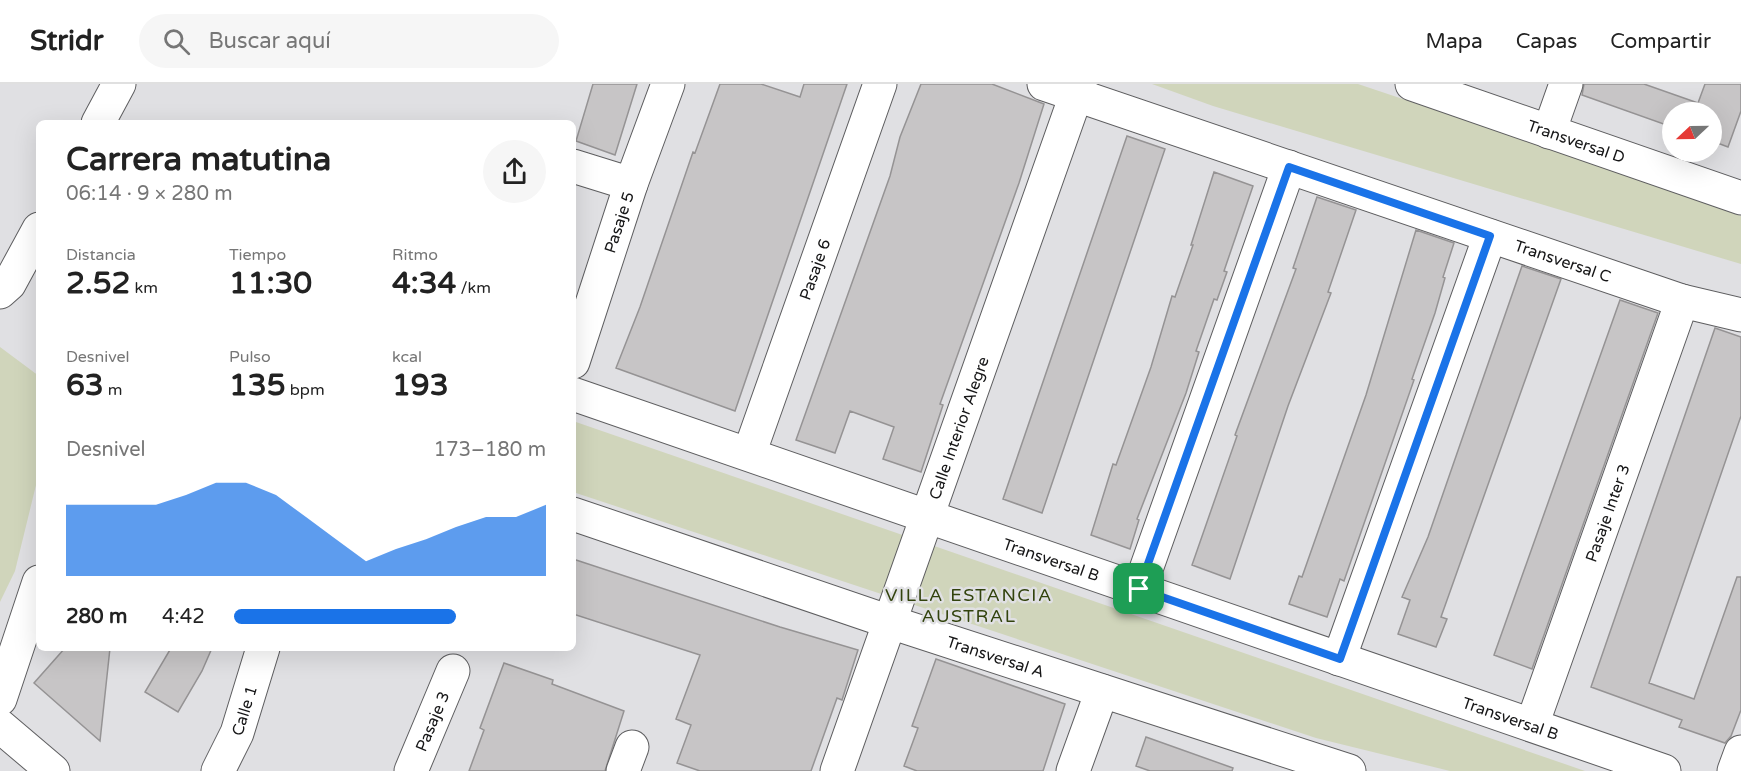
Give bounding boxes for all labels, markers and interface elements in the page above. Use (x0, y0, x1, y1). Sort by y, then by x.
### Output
search box (139, 14, 559, 68)
text: Stridr (30, 24, 103, 58)
icon: search (160, 25, 193, 58)
text: Buscar aquí (208, 28, 331, 54)
text: Mapa (1426, 29, 1483, 54)
text: Capas (1516, 29, 1577, 54)
text: Compartir (1610, 29, 1711, 54)
north arrow (1662, 102, 1722, 162)
map controls (1662, 102, 1722, 162)
street label: Transversal D (1525, 116, 1627, 168)
text: Carrera matutina (66, 140, 331, 179)
button: share (483, 140, 546, 203)
text: 06:14 · 9 × 280 m (66, 182, 233, 206)
street label: Pasaje 5 (600, 189, 639, 256)
street label: Pasaje 6 (795, 236, 835, 303)
street label: Transversal C (1512, 236, 1613, 287)
text: Distancia (66, 245, 136, 265)
text: Tiempo (229, 245, 286, 265)
text: Ritmo (392, 245, 438, 265)
text: 2.52 (66, 265, 130, 302)
text: 11:30 (229, 265, 312, 302)
text: 4:34 (392, 265, 456, 302)
text: km (130, 278, 158, 298)
text: /km (456, 278, 491, 298)
text: Desnivel (66, 347, 130, 367)
text: Pulso (229, 347, 271, 367)
text: kcal (392, 347, 422, 367)
street label: Calle Interior Alegre (925, 354, 994, 502)
text: 63 (66, 367, 104, 404)
text: 135 (229, 367, 286, 404)
text: 193 (392, 367, 449, 404)
text: m (104, 380, 123, 400)
text: bpm (286, 380, 325, 400)
text: Desnivel (66, 438, 145, 462)
text: 173–180 m (433, 438, 546, 462)
street label: Pasaje Inter 3 (1581, 461, 1635, 565)
street label: Transversal B (1000, 534, 1102, 586)
pin (1113, 563, 1164, 614)
icon: arrive (1122, 572, 1155, 605)
district label: VILLA ESTANCIA AUSTRAL (885, 584, 1053, 627)
text: 280 m (66, 605, 127, 629)
text: 4:42 (162, 605, 205, 629)
street label: Transversal A (944, 632, 1047, 682)
street label: Calle 1 (228, 683, 262, 738)
street label: Pasaje 3 (411, 688, 454, 755)
street label: Transversal B (1459, 693, 1561, 745)

